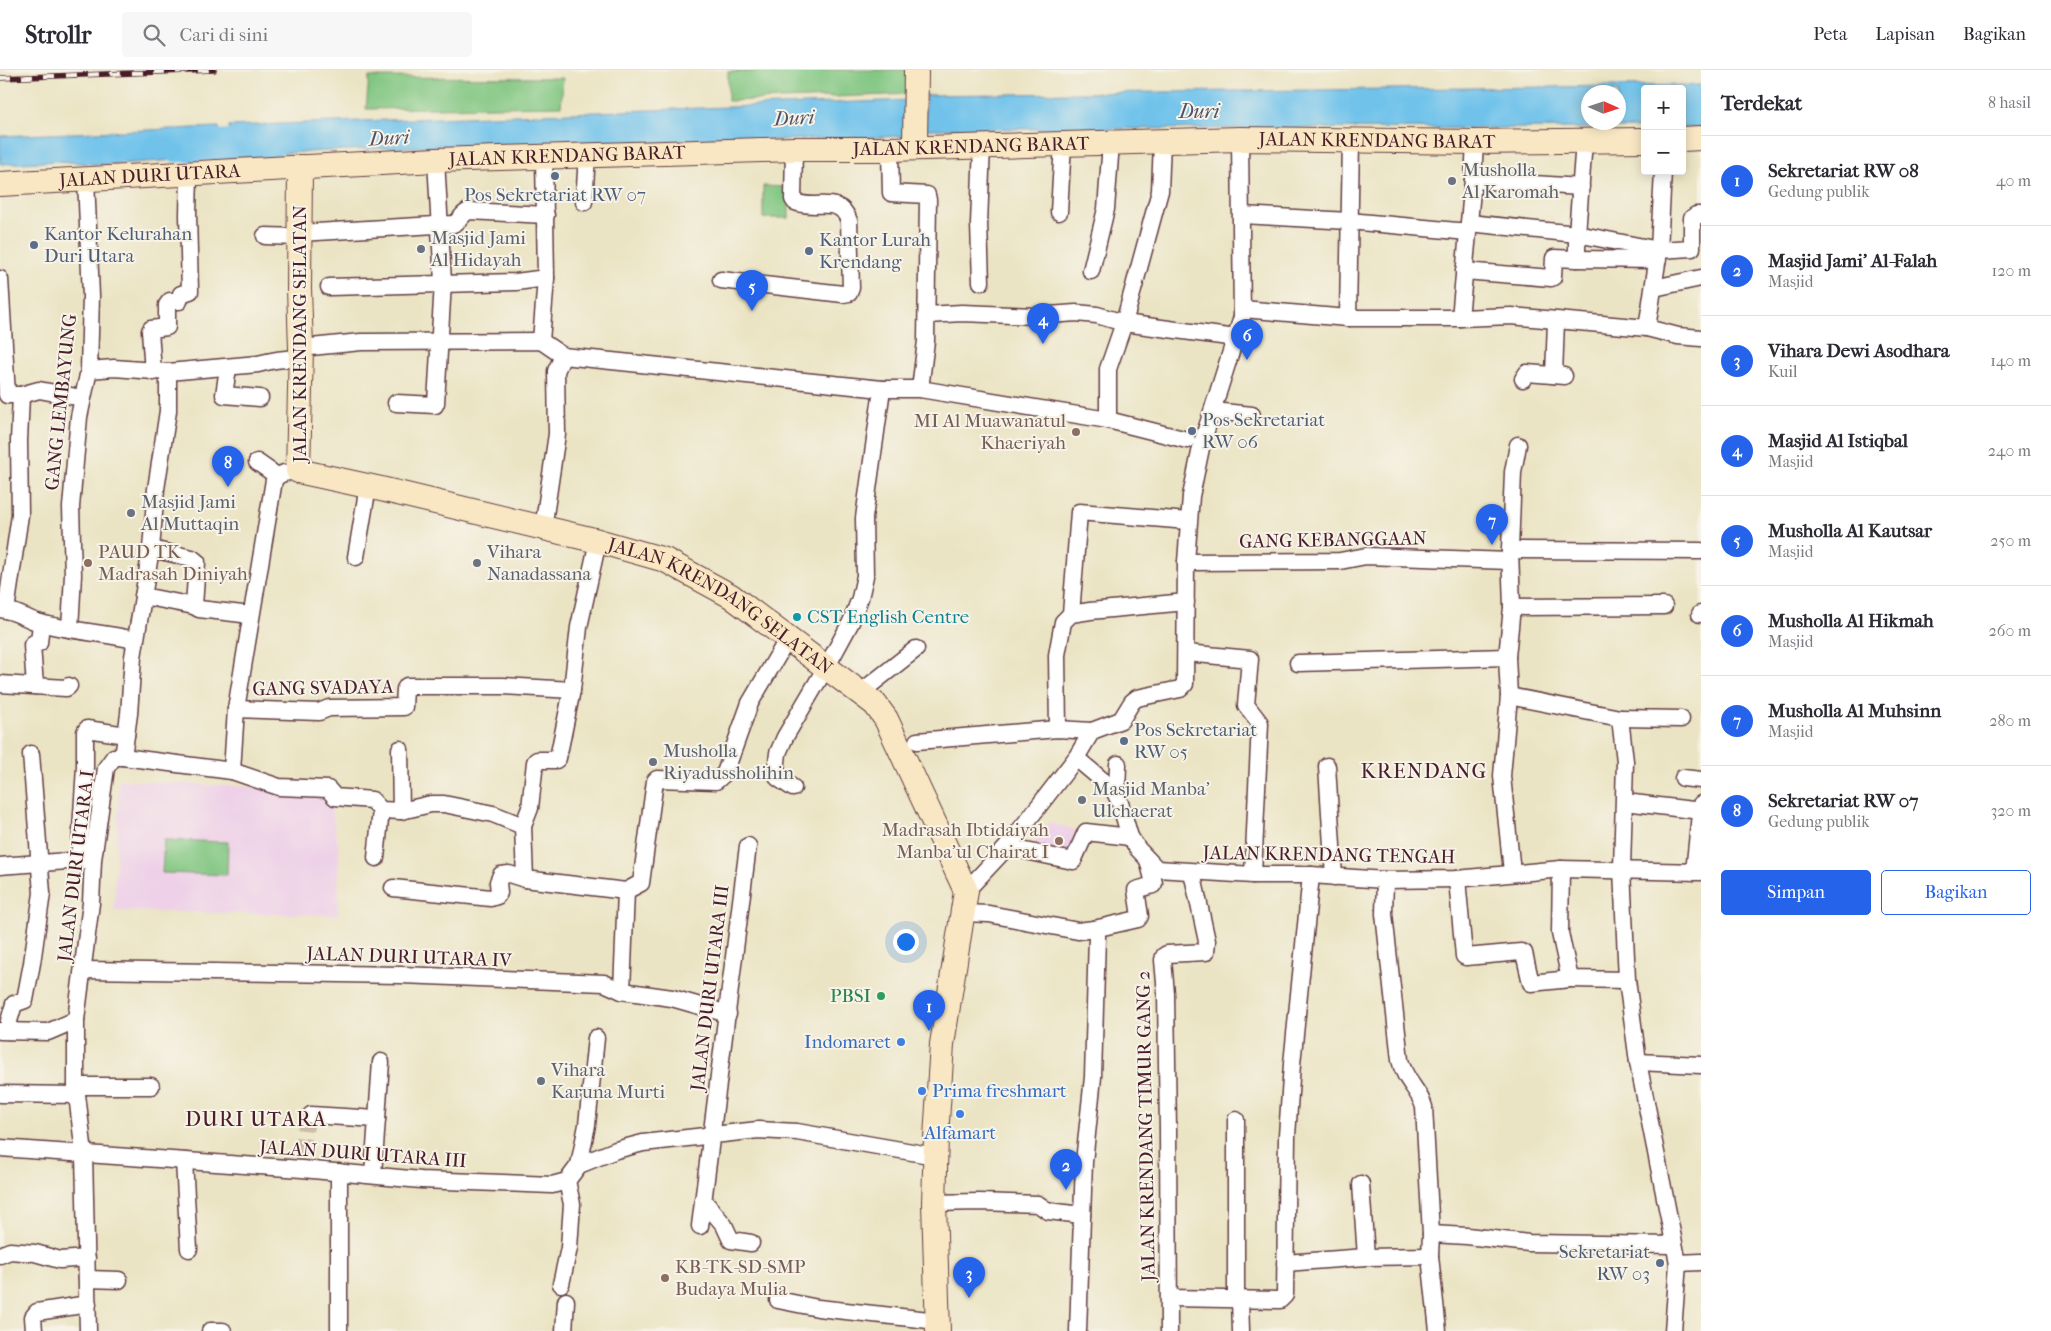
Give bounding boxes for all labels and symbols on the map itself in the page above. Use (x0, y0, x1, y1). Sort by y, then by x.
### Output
north arrow (1581, 85, 1626, 130)
water label: Duri (1177, 100, 1220, 123)
water label: Duri (771, 105, 816, 131)
water label: Duri (366, 125, 411, 151)
street label: JALAN KRENDANG BARAT (1256, 128, 1496, 153)
street label: JALAN KRENDANG BARAT (851, 132, 1090, 160)
street label: JALAN KRENDANG BARAT (447, 141, 686, 171)
place label: Musholla Al Karomah (1461, 159, 1560, 203)
street label: JALAN DURI UTARA (56, 160, 242, 192)
marker: Pos Sekretariat RW 07 (549, 170, 561, 182)
marker: Musholla Al Karomah (1446, 175, 1458, 187)
place label: Pos Sekretariat RW 07 (464, 184, 646, 206)
street label: JALAN KRENDANG SELATAN (289, 205, 311, 465)
place label: Kantor Kelurahan Duri Utara (44, 223, 192, 267)
place label: Masjid Jami Al Hidayah (430, 227, 526, 271)
place label: Kantor Lurah Krendang (819, 229, 931, 273)
marker: Kantor Kelurahan Duri Utara (28, 239, 40, 251)
marker: Masjid Jami Al Hidayah (415, 243, 427, 255)
marker: Kantor Lurah Krendang (803, 245, 815, 257)
pin: 5 (736, 270, 768, 311)
pin: 4 (1027, 303, 1059, 344)
street label: GANG LEMBAYUNG (41, 313, 81, 491)
pin: 6 (1231, 319, 1263, 360)
place label: Pos Sekretariat RW 06 (1202, 409, 1325, 453)
place label: MI Al Muawanatul Khaeriyah (914, 410, 1066, 454)
marker: Pos Sekretariat RW 06 (1186, 425, 1198, 437)
marker: MI Al Muawanatul Khaeriyah (1070, 426, 1082, 438)
pin: 8 (212, 446, 244, 487)
place label: Masjid Jami Al Muttaqin (140, 491, 239, 535)
pin: 7 (1476, 504, 1508, 545)
marker: Masjid Jami Al Muttaqin (125, 507, 137, 519)
street label: GANG KEBANGGAAN (1239, 527, 1428, 553)
street label: JALAN KRENDANG SELATAN (604, 533, 837, 680)
place label: PAUD TK Madrasah Diniyah (98, 541, 248, 585)
place label: Vihara Nanadassana (486, 541, 592, 585)
marker: PAUD TK Madrasah Diniyah (82, 557, 94, 569)
marker: Vihara Nanadassana (471, 557, 483, 569)
place label: CST English Centre (807, 606, 969, 628)
marker: CST English Centre (791, 611, 803, 623)
street label: GANG SVADAYA (252, 676, 395, 700)
place label: Pos Sekretariat RW 05 (1134, 719, 1257, 763)
marker: Pos Sekretariat RW 05 (1118, 735, 1130, 747)
place label: Musholla Riyadussholihin (663, 740, 794, 784)
marker: Musholla Riyadussholihin (647, 756, 659, 768)
district label: KRENDANG (1361, 759, 1487, 783)
street label: JALAN DURI UTARA I (53, 769, 99, 965)
place label: Masjid Manba' Ulchaerat (1092, 778, 1210, 822)
marker: Masjid Manba' Ulchaerat (1076, 794, 1088, 806)
place label: Madrasah Ibtidaiyah Manba'ul Chairat I (882, 819, 1049, 863)
marker: Madrasah Ibtidaiyah Manba'ul Chairat I (1053, 835, 1065, 847)
street label: JALAN KRENDANG TENGAH (1200, 842, 1456, 868)
street label: JALAN DURI UTARA III (686, 884, 734, 1094)
your location (893, 929, 919, 955)
street label: JALAN DURI UTARA IV (304, 942, 513, 972)
street label: JALAN KRENDANG TIMUR GANG 2 (1132, 970, 1160, 1284)
place label: PBSI (830, 985, 871, 1007)
marker: PBSI (875, 990, 887, 1002)
pin: 1 (913, 990, 945, 1031)
place label: Indomaret (804, 1031, 891, 1053)
marker: Indomaret (895, 1036, 907, 1048)
place label: Vihara Karuna Murti (550, 1059, 665, 1103)
marker: Vihara Karuna Murti (535, 1075, 547, 1087)
place label: Prima freshmart (932, 1080, 1067, 1102)
marker: Prima freshmart (916, 1085, 928, 1097)
district label: DURI UTARA (185, 1107, 327, 1131)
marker: Alfamart (954, 1108, 966, 1120)
place label: Alfamart (923, 1122, 996, 1144)
street label: JALAN DURI UTARA III (257, 1136, 467, 1172)
pin: 2 (1050, 1149, 1082, 1190)
place label: Sekretariat RW 03 (1559, 1241, 1650, 1285)
place label: KB-TK-SD-SMP Budaya Mulia (675, 1256, 806, 1300)
pin: 3 (953, 1257, 985, 1298)
marker: Sekretariat RW 03 (1654, 1257, 1666, 1269)
marker: KB-TK-SD-SMP Budaya Mulia (659, 1272, 671, 1284)

